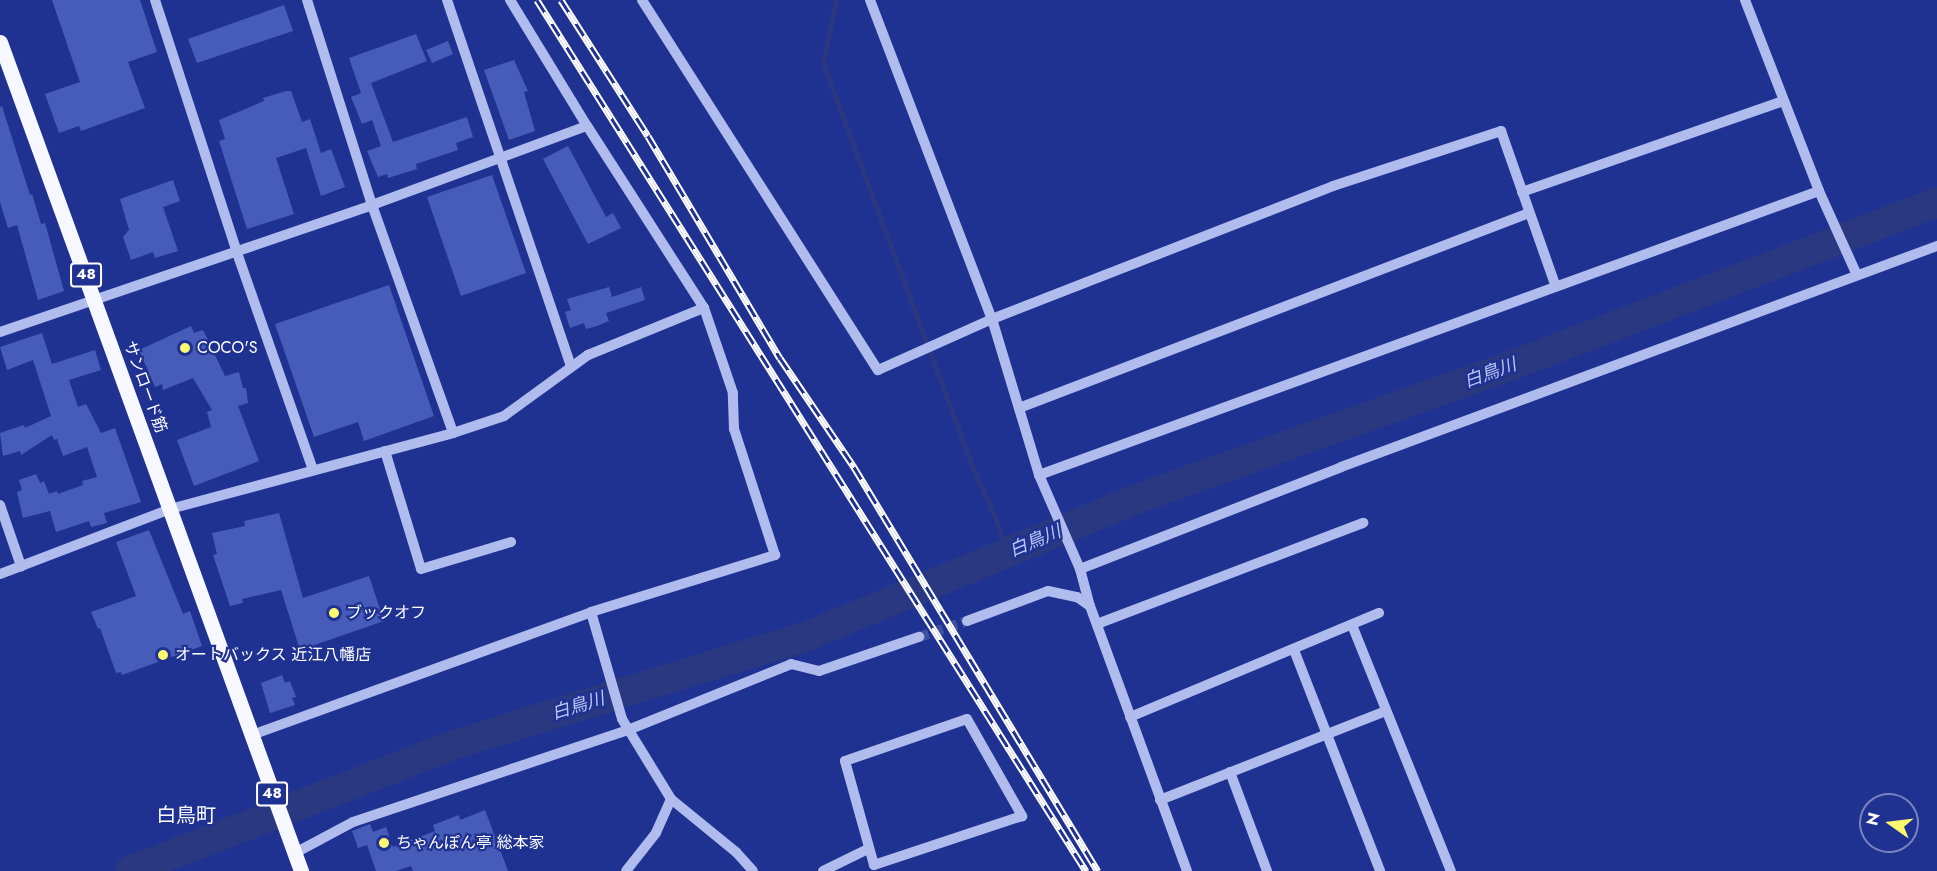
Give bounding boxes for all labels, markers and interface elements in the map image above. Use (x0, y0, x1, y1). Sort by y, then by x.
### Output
road number: 48 (70, 263, 103, 287)
place label: COCO'S (197, 338, 258, 358)
street label: サンロード筋 (120, 339, 170, 435)
marker: COCO'S (178, 341, 192, 355)
water label: 白鳥川 (1461, 354, 1519, 392)
water label: 白鳥川 (1006, 521, 1064, 561)
place label: ブックオフ (346, 603, 426, 623)
marker: ブックオフ (327, 606, 341, 620)
place label: オートバックス 近江八幡店 (175, 645, 372, 665)
marker: オートバックス 近江八幡店 (156, 648, 170, 662)
water label: 白鳥川 (549, 688, 607, 724)
road number: 48 (256, 782, 288, 806)
north arrow (1859, 793, 1919, 853)
district label: 白鳥町 (156, 803, 216, 827)
text: N (1860, 810, 1886, 828)
place label: ちゃんぽん亭 総本家 (396, 833, 545, 853)
marker: ちゃんぽん亭 総本家 (377, 836, 391, 850)

